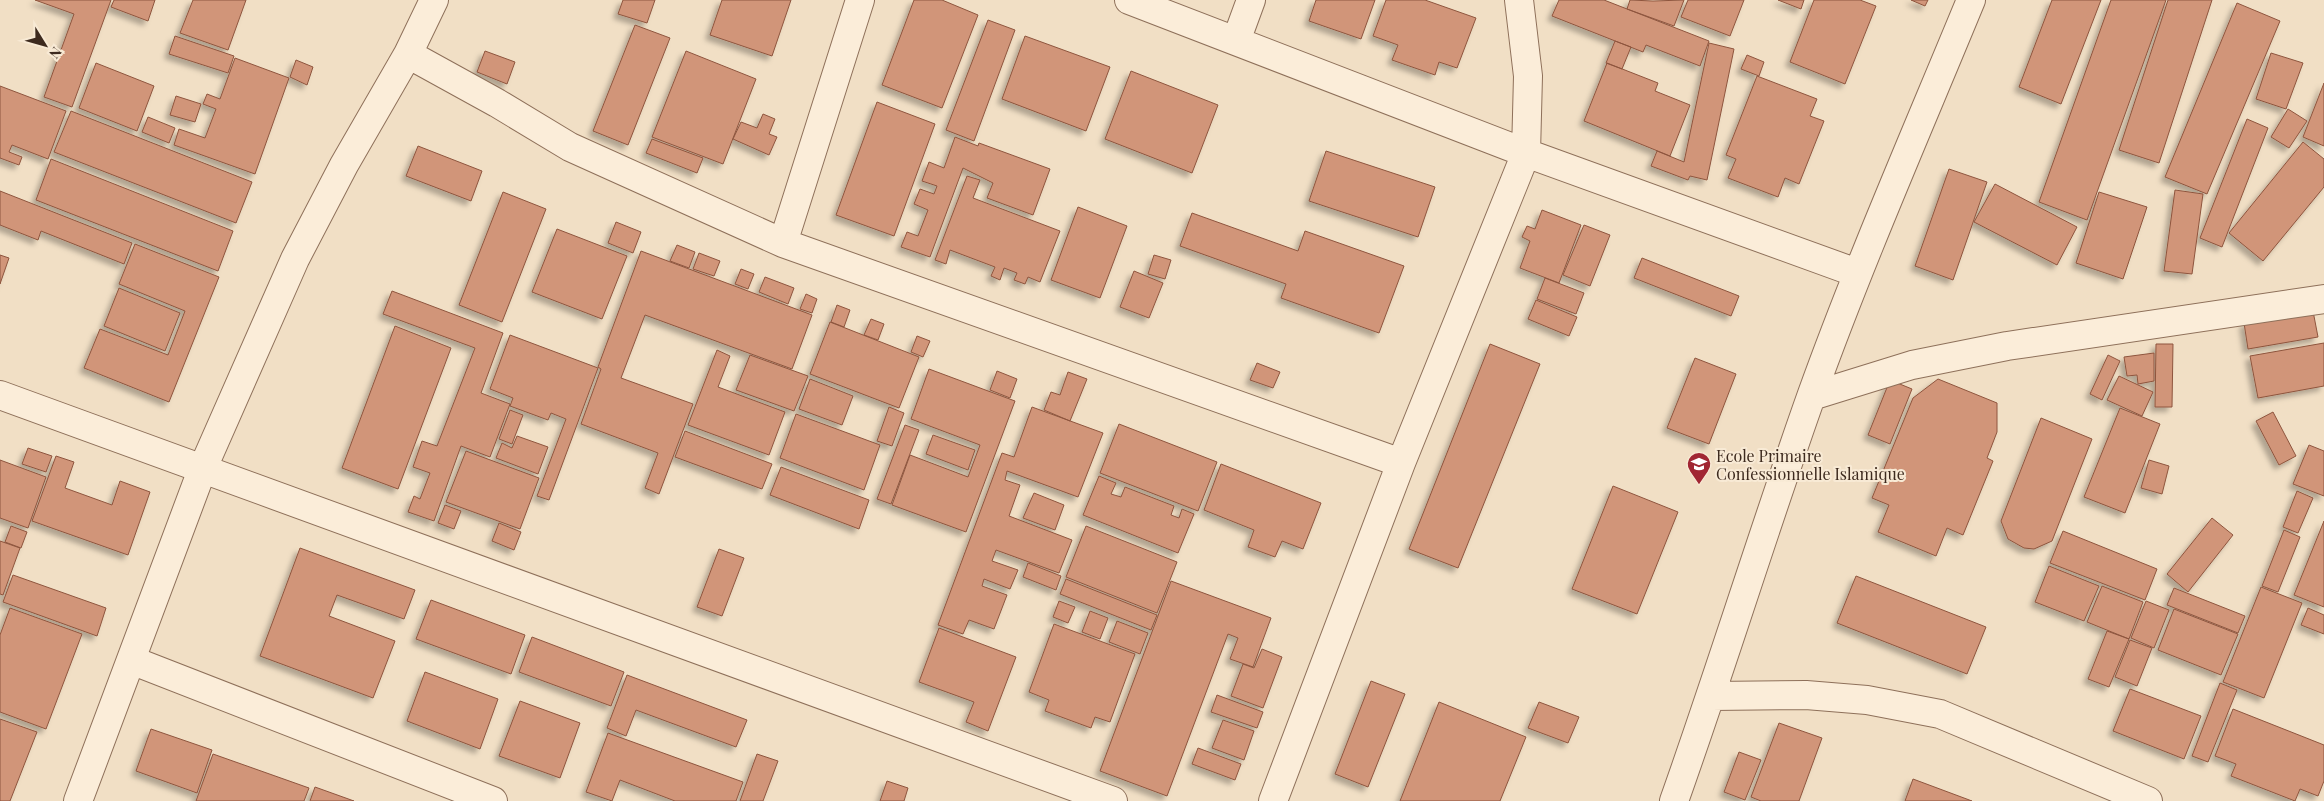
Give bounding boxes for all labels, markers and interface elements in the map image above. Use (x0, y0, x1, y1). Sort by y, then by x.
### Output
north arrow (20, 20, 70, 70)
text: N (45, 43, 66, 63)
place label: Ecole Primaire Confessionnelle Islamique (1716, 445, 1905, 484)
school or university icon: Ecole Primaire Confessionnelle Islamique (1686, 451, 1712, 485)

